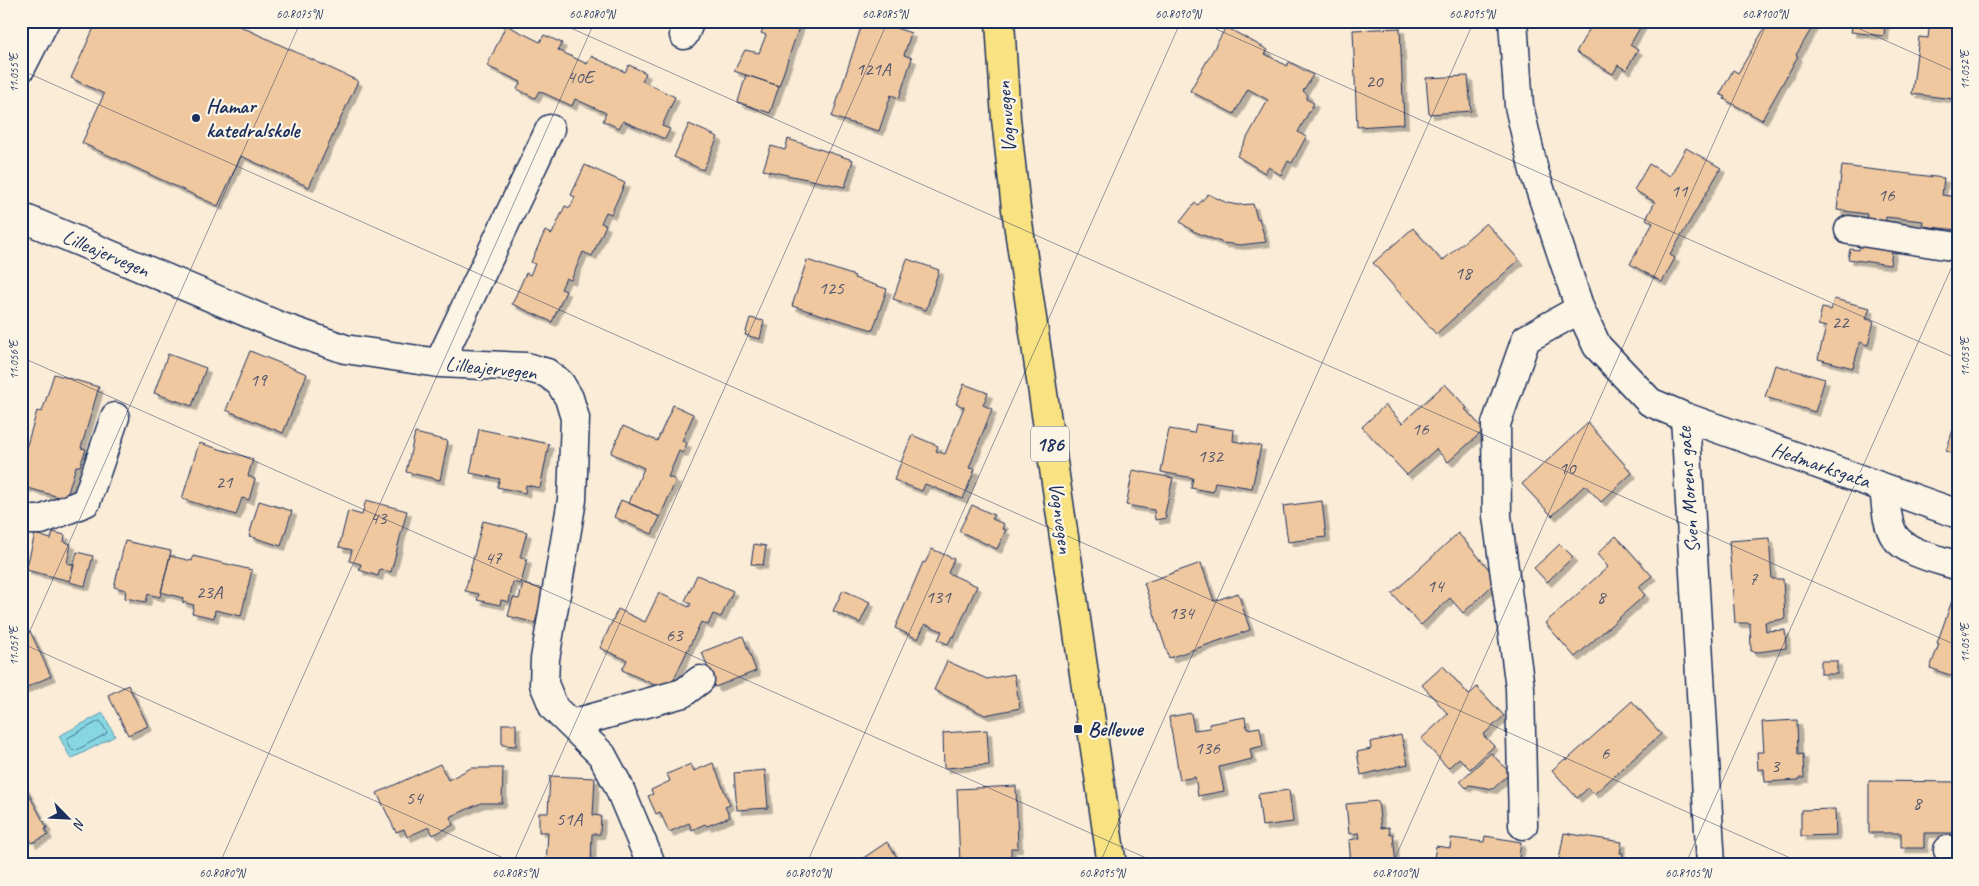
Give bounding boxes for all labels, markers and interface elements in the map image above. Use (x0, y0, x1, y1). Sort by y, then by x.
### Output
text: 60.8075°N (276, 6, 323, 22)
text: 60.8080°N (569, 6, 616, 22)
text: 60.8085°N (862, 6, 909, 22)
text: 60.8090°N (1155, 6, 1202, 22)
text: 60.8095°N (1449, 6, 1496, 22)
text: 60.8100°N (1742, 6, 1789, 22)
text: 11.052°E (1957, 49, 1973, 90)
text: 11.055°E (6, 52, 22, 93)
house number: 121A (855, 57, 892, 81)
house number: 40E (566, 65, 597, 89)
house number: 20 (1365, 69, 1384, 93)
street label: Vognvegen (990, 80, 1022, 154)
place label: Hamar katedralskole (206, 93, 301, 143)
marker: Hamar katedralskole (190, 112, 202, 124)
house number: 11 (1670, 179, 1689, 203)
house number: 16 (1877, 183, 1896, 207)
street label: Lilleajervegen (59, 223, 154, 283)
house number: 18 (1454, 261, 1474, 285)
house number: 125 (818, 276, 845, 300)
house number: 22 (1831, 310, 1850, 334)
text: 11.053°E (1957, 336, 1973, 377)
text: 11.056°E (6, 339, 22, 380)
street label: Lilleajervegen (444, 350, 539, 386)
house number: 19 (249, 368, 268, 392)
house number: 16 (1411, 417, 1430, 441)
street label: Sven Morens gate (1671, 425, 1705, 554)
road number: 186 (1031, 426, 1069, 462)
street label: Hedmarksgata (1768, 436, 1876, 495)
house number: 132 (1197, 444, 1224, 468)
house number: 10 (1558, 456, 1577, 480)
house number: 21 (215, 470, 234, 494)
street label: Vognvegen (1043, 481, 1079, 556)
house number: 43 (369, 506, 388, 530)
house number: 47 (484, 546, 503, 570)
house number: 7 (1749, 567, 1759, 591)
house number: 14 (1426, 574, 1446, 598)
house number: 23A (196, 580, 224, 604)
house number: 131 (925, 585, 952, 609)
house number: 8 (1597, 585, 1608, 609)
house number: 134 (1168, 601, 1196, 625)
text: 11.054°E (1957, 622, 1973, 663)
house number: 63 (665, 623, 684, 647)
text: 11.057°E (6, 625, 22, 666)
place label: Bellevue (1088, 716, 1144, 742)
marker: Bellevue (1072, 723, 1084, 735)
house number: 136 (1194, 736, 1221, 760)
house number: 6 (1601, 741, 1611, 765)
house number: 3 (1771, 754, 1781, 778)
house number: 54 (405, 786, 425, 810)
house number: 8 (1913, 791, 1924, 815)
north arrow (42, 794, 92, 844)
house number: 51A (556, 807, 584, 831)
text: N (69, 816, 89, 833)
text: 60.8080°N (199, 865, 246, 881)
text: 60.8085°N (492, 865, 539, 881)
text: 60.8090°N (785, 865, 832, 881)
text: 60.8095°N (1079, 865, 1126, 881)
text: 60.8100°N (1372, 865, 1419, 881)
text: 60.8105°N (1665, 865, 1712, 881)

